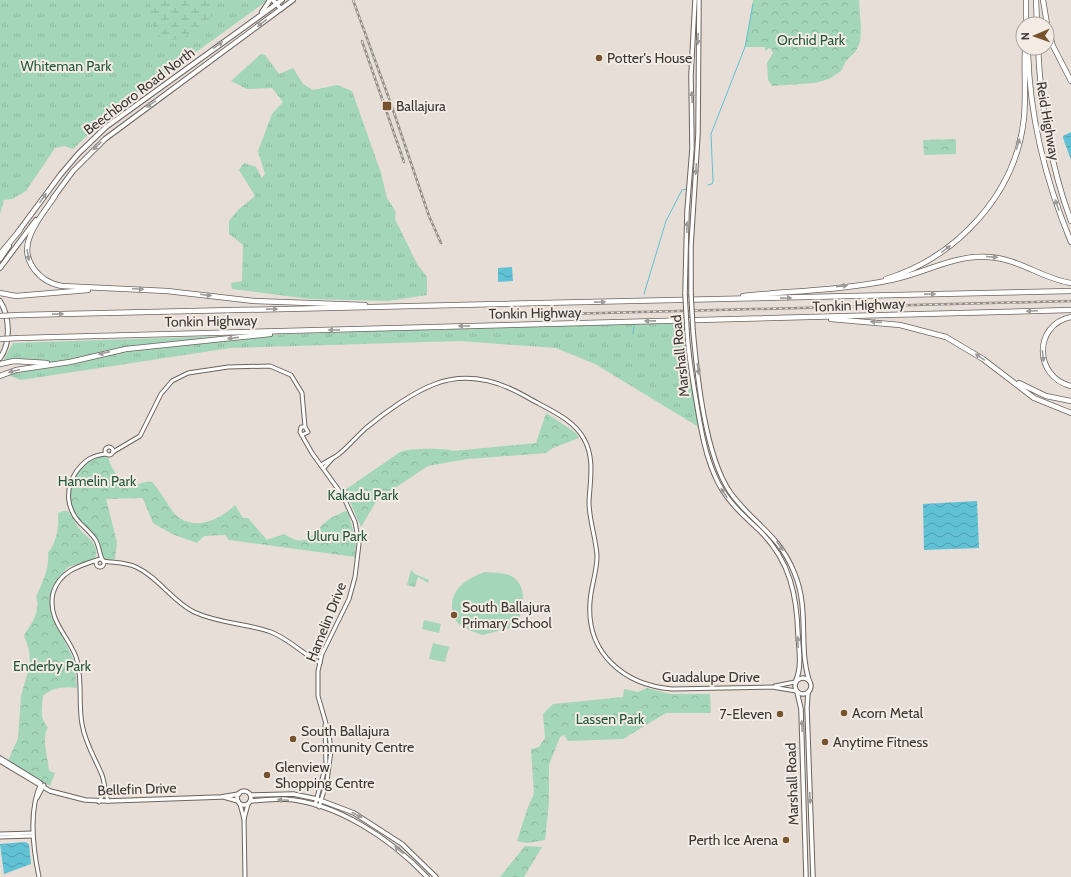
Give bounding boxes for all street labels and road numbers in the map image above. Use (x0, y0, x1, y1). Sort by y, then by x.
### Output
street label: Beechboro Road North (80, 43, 198, 139)
street label: Reid Highway (1032, 80, 1064, 162)
street label: Tonkin Highway (812, 294, 906, 316)
street label: Tonkin Highway (488, 303, 582, 323)
street label: Tonkin Highway (164, 311, 258, 331)
street label: Marshall Road (667, 314, 693, 398)
street label: Hamelin Drive (302, 579, 350, 665)
street label: Guadalupe Drive (662, 668, 760, 686)
street label: Marshall Road (782, 742, 802, 826)
street label: Bellefin Drive (97, 779, 177, 799)

